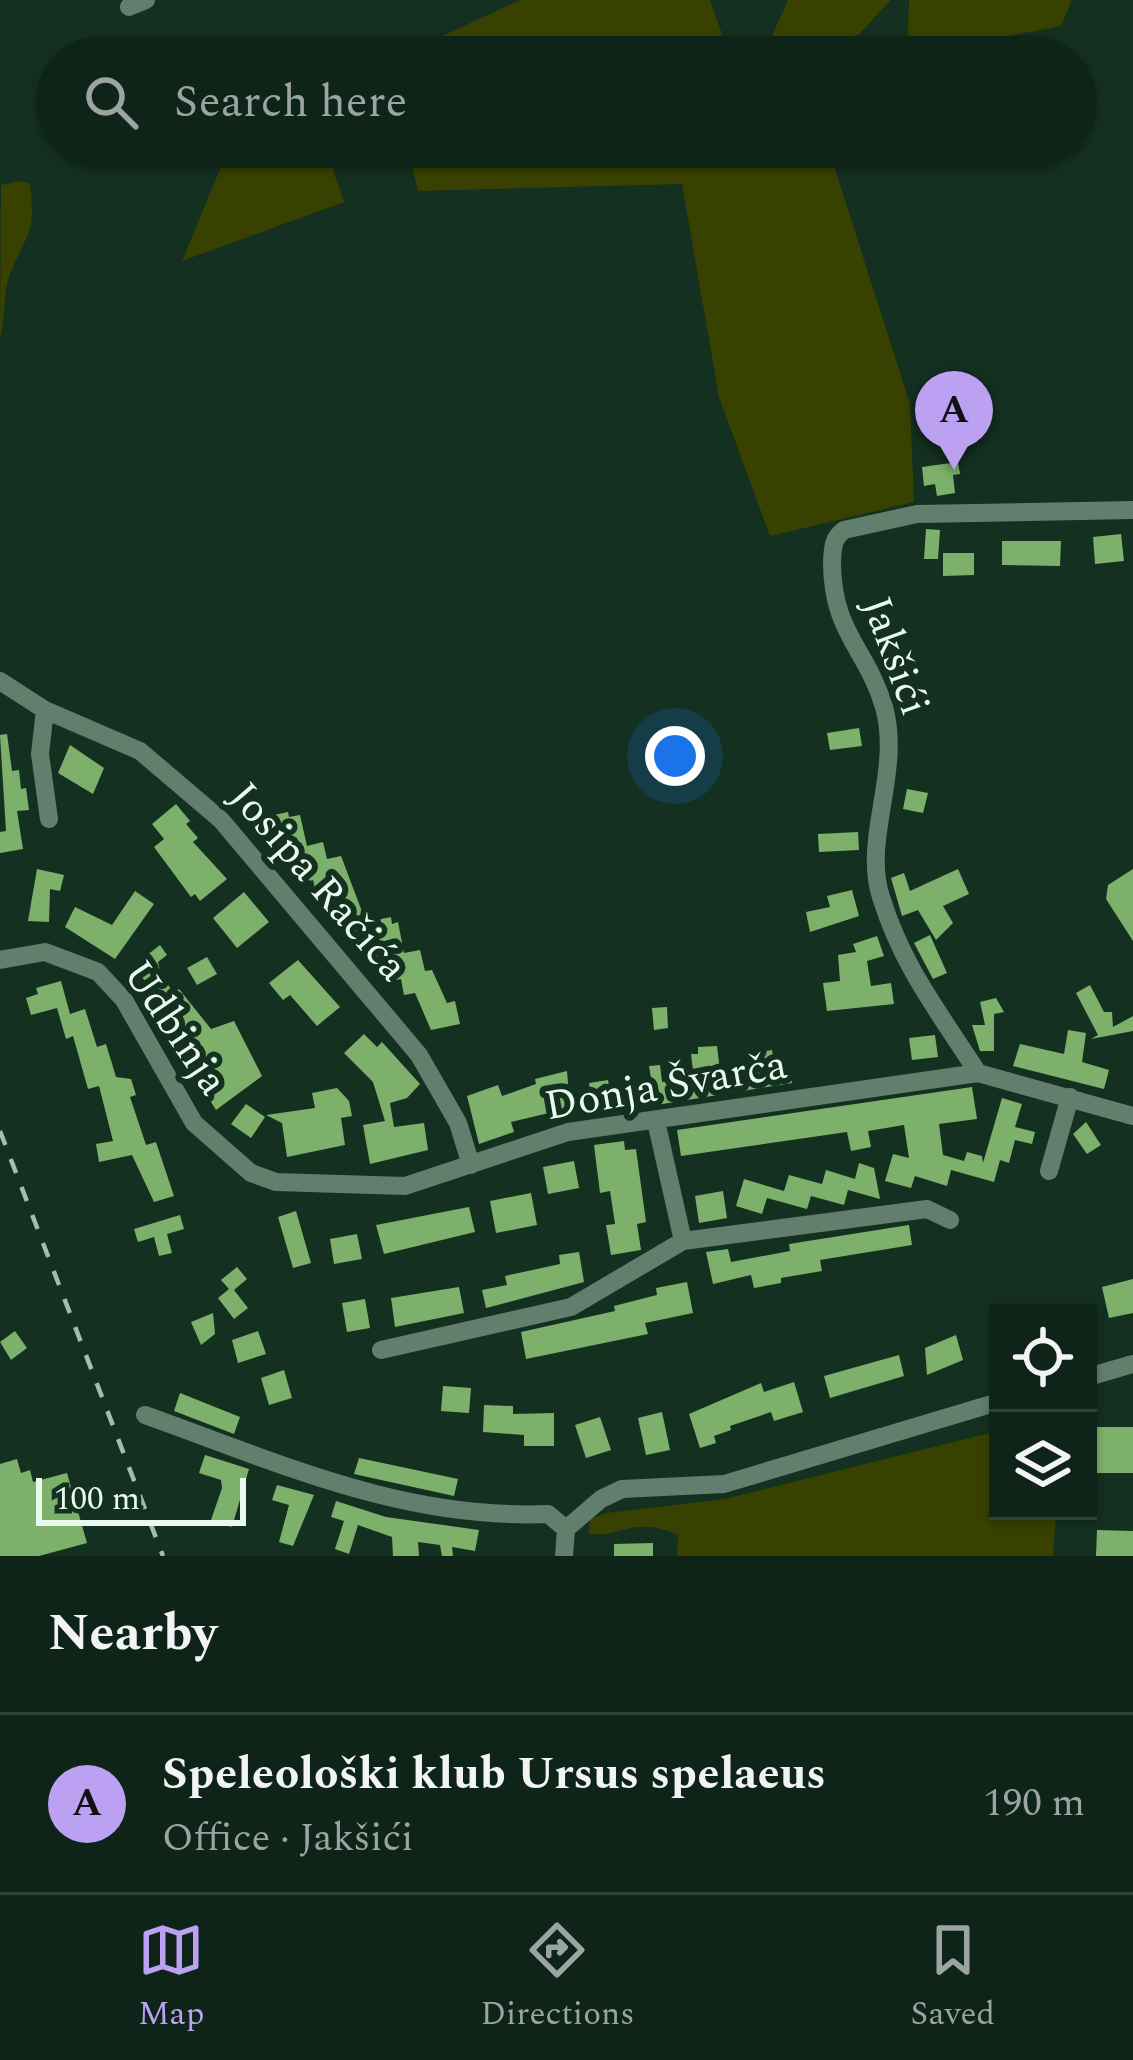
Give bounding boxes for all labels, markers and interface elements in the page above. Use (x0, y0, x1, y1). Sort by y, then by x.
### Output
search box (36, 36, 1097, 168)
text: Search here (174, 68, 407, 137)
icon: search (78, 69, 144, 135)
pin: A (915, 371, 993, 470)
street label: Jakšići (844, 588, 946, 724)
your location (645, 726, 705, 786)
street label: Josipa Račića (213, 768, 423, 996)
street label: Udbinja (107, 948, 244, 1109)
street label: Donja Švarča (540, 1034, 792, 1138)
map controls (989, 1304, 1097, 1520)
button: locate (989, 1304, 1097, 1412)
button: layers (989, 1412, 1097, 1520)
scale bar (36, 1472, 246, 1525)
text: 100 m (54, 1474, 140, 1524)
text: Nearby (48, 1595, 217, 1673)
text: Speleološki klub Ursus spelaeus (162, 1740, 826, 1809)
text: A (72, 1774, 102, 1833)
text: 190 m (983, 1774, 1085, 1833)
text: Office · Jakšići (162, 1809, 413, 1868)
tab: Map (138, 1917, 204, 2039)
tab: Directions (480, 1917, 634, 2039)
tab: Saved (910, 1917, 995, 2039)

